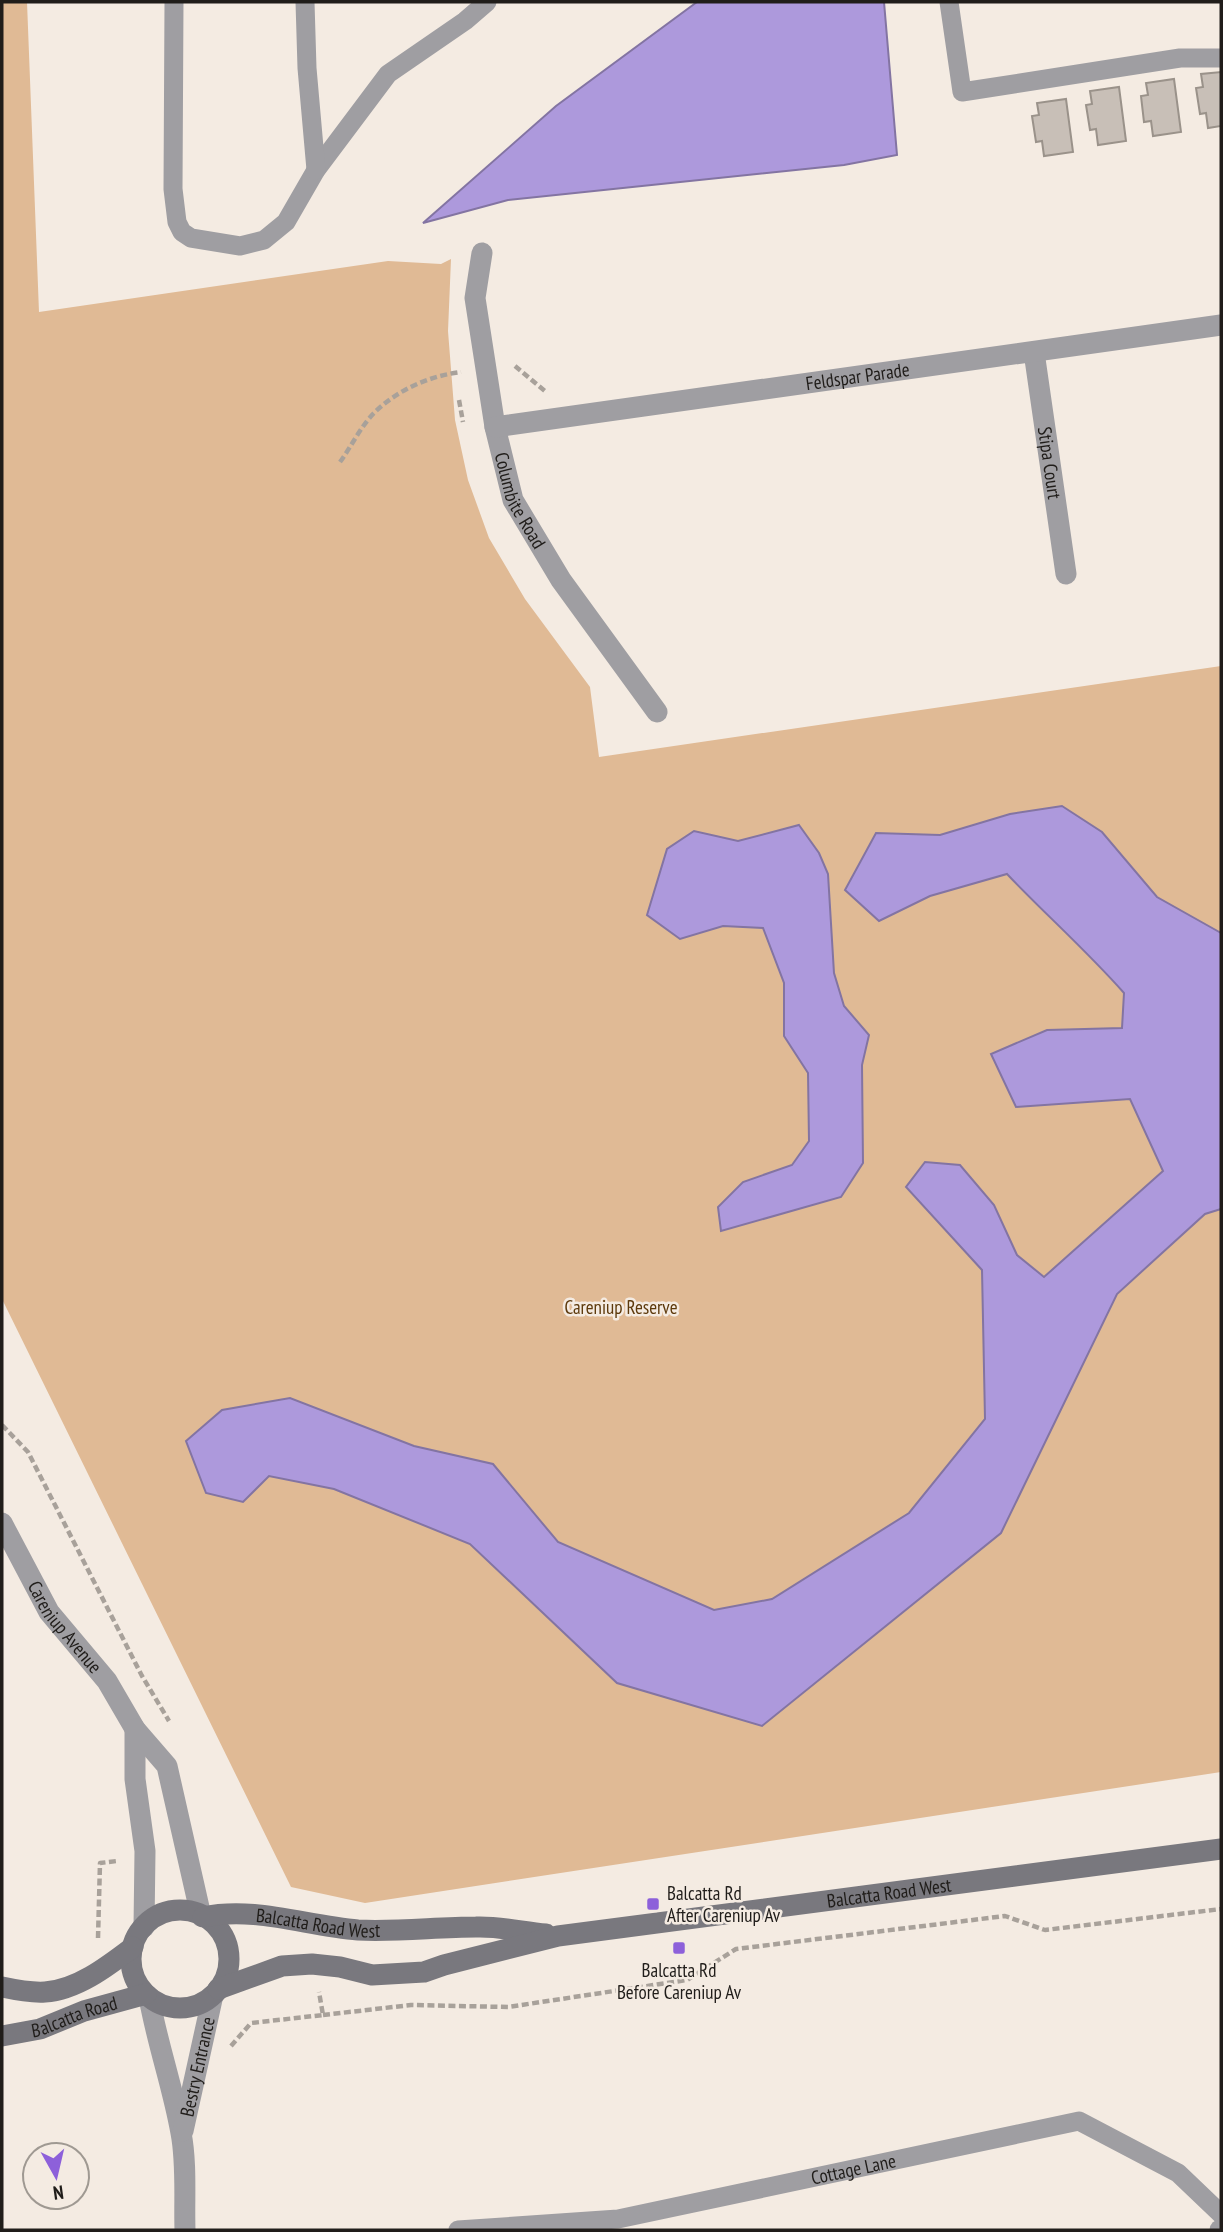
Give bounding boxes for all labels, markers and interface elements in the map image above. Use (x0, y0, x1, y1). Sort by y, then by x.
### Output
street label: Feldspar Parade (804, 357, 911, 395)
street label: Stipa Court (1033, 425, 1067, 501)
street label: Columbite Road (490, 450, 551, 553)
park label: Careniup Reserve (564, 1295, 678, 1319)
street label: Careniup Avenue (23, 1577, 107, 1678)
street label: Balcatta Road West (825, 1872, 953, 1913)
place label: Balcatta Rd After Careniup Av (667, 1881, 781, 1927)
marker: Balcatta Rd After Careniup Av (645, 1896, 661, 1912)
street label: Balcatta Road West (255, 1903, 381, 1942)
marker: Balcatta Rd Before Careniup Av (671, 1940, 687, 1956)
place label: Balcatta Rd Before Careniup Av (617, 1958, 742, 2004)
street label: Balcatta Road (29, 1990, 120, 2042)
street label: Bestry Entrance (175, 2014, 220, 2119)
north arrow (21, 2141, 91, 2211)
street label: Cottage Lane (809, 2148, 898, 2190)
text: N (52, 2180, 65, 2205)

